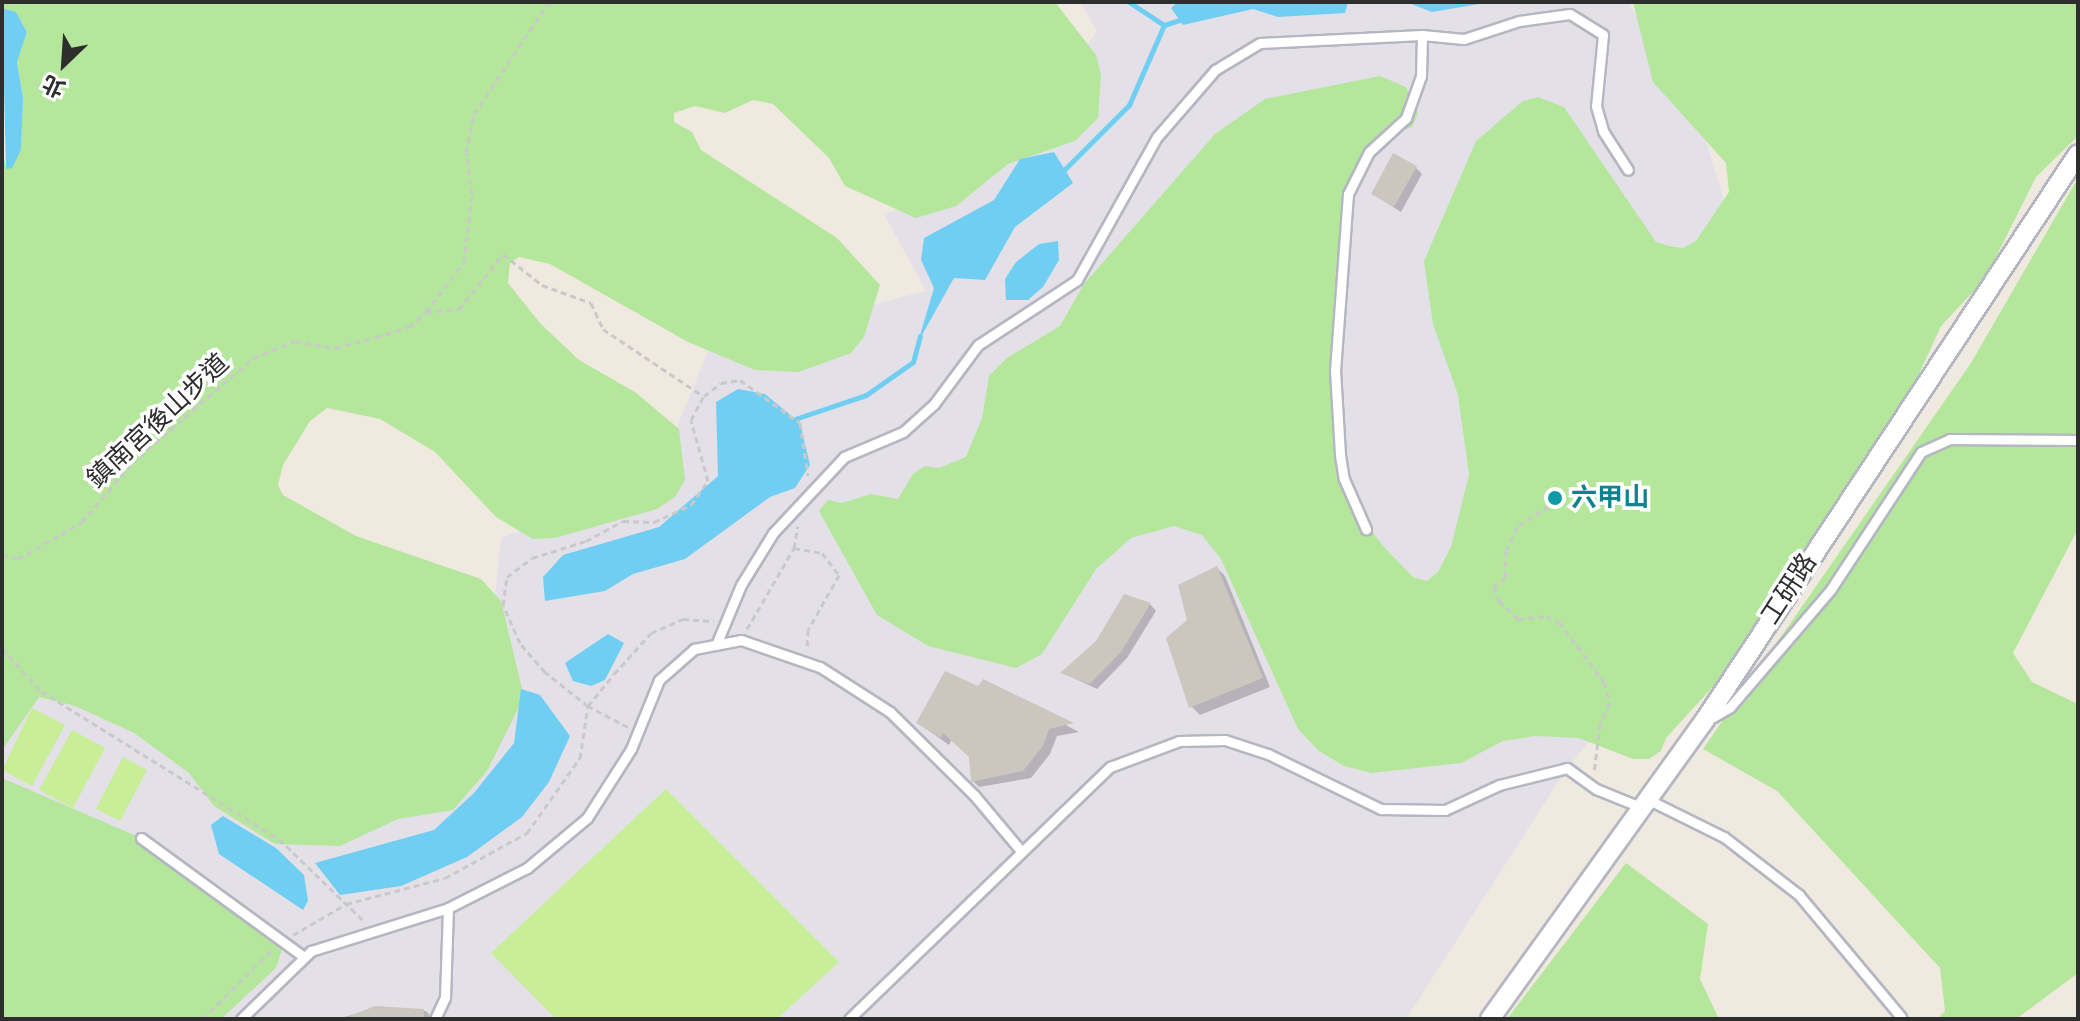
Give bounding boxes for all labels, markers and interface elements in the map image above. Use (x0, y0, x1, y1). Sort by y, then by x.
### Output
north arrow (24, 24, 104, 104)
text: 北 (38, 69, 69, 102)
street label: 鎮南宮後山步道 (81, 348, 235, 494)
place label: 六甲山 (1571, 482, 1649, 514)
marker: 六甲山 (1546, 489, 1564, 507)
street label: 工研路 (1755, 548, 1823, 630)

